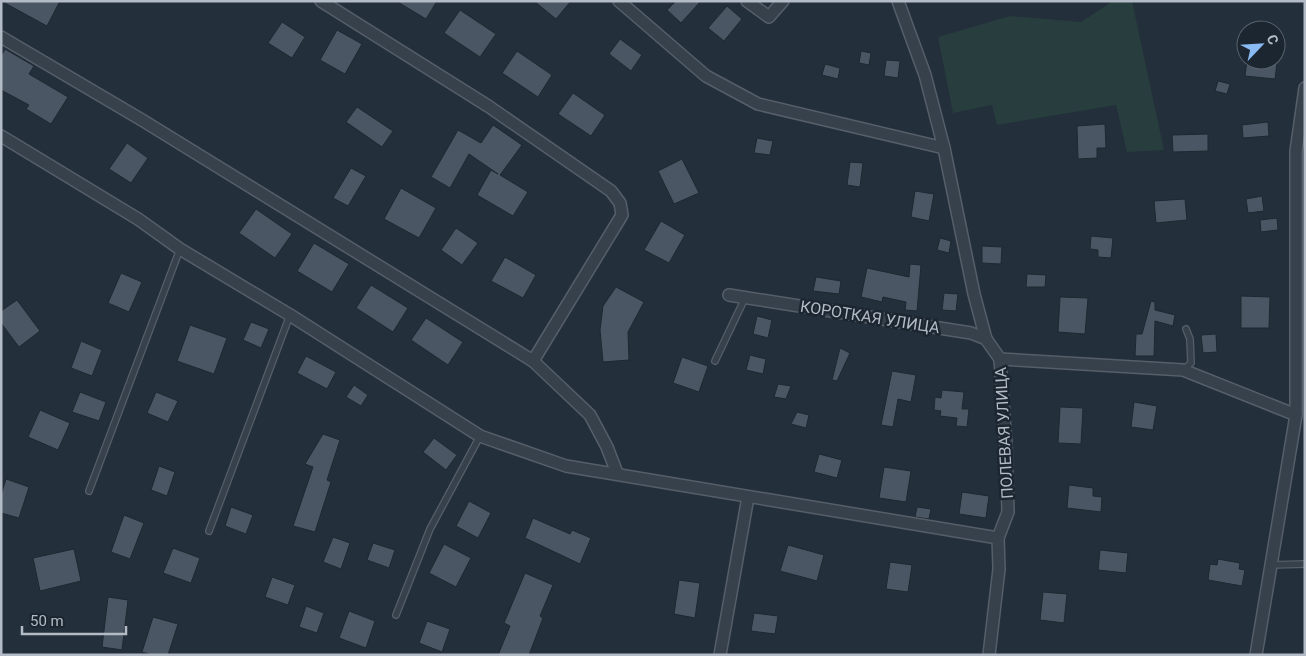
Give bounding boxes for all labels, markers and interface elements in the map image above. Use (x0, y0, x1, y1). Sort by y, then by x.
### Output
north arrow (1236, 20, 1286, 70)
text: С (1264, 32, 1282, 47)
street label: КОРОТКАЯ УЛИЦА (799, 297, 942, 338)
street label: ПОЛЕВАЯ УЛИЦА (991, 366, 1017, 499)
scale bar (22, 604, 126, 636)
text: 50 m (30, 612, 64, 630)

